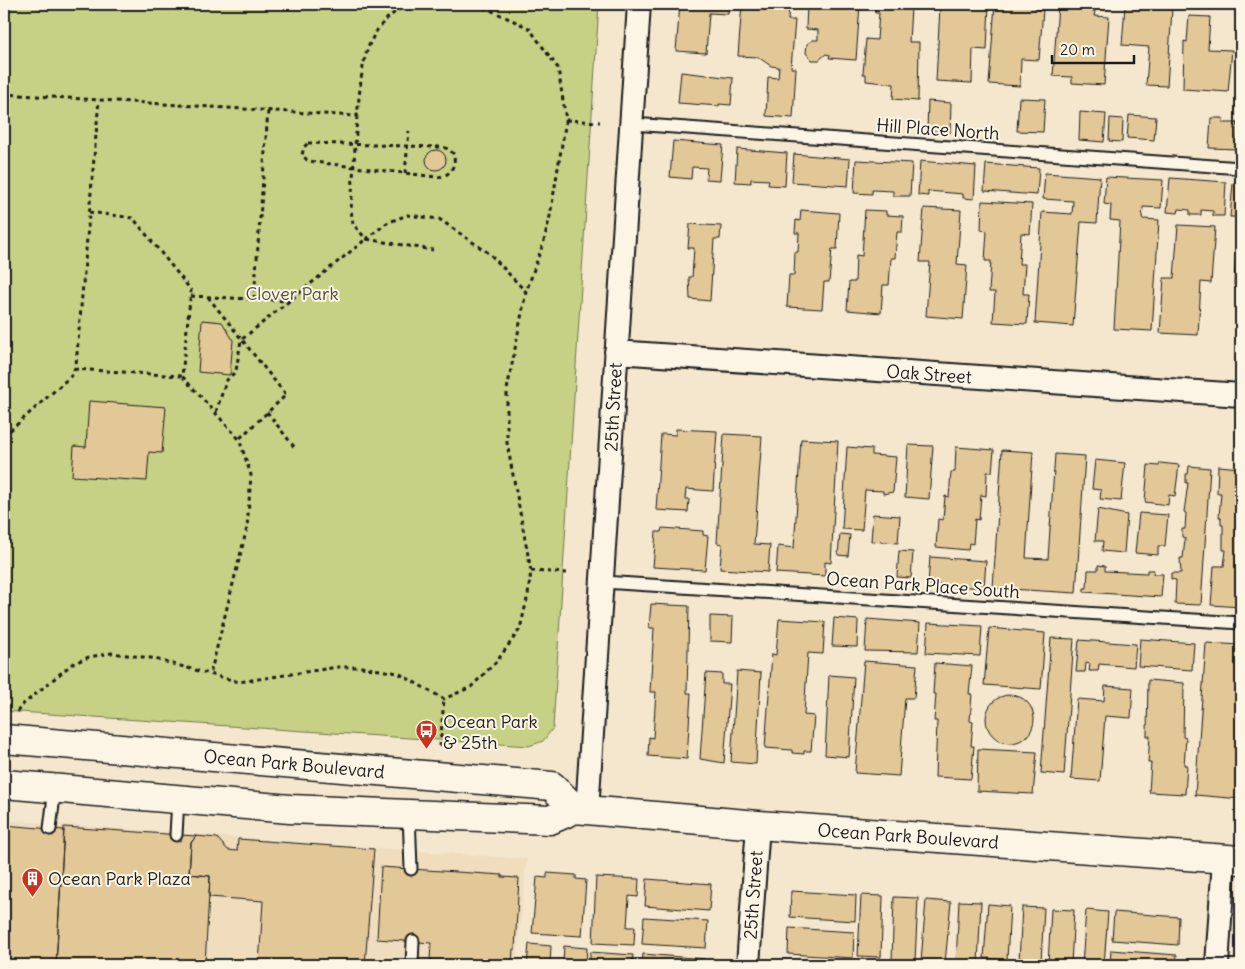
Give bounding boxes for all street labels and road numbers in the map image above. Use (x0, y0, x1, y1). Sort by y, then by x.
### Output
street label: Hill Place North (876, 113, 1000, 145)
street label: Oak Street (885, 360, 973, 388)
street label: 25th Street (599, 362, 627, 452)
street label: Ocean Park Place South (825, 567, 1021, 603)
street label: Ocean Park Boulevard (202, 745, 386, 783)
street label: Ocean Park Boulevard (817, 818, 1000, 854)
street label: 25th Street (738, 850, 768, 940)

